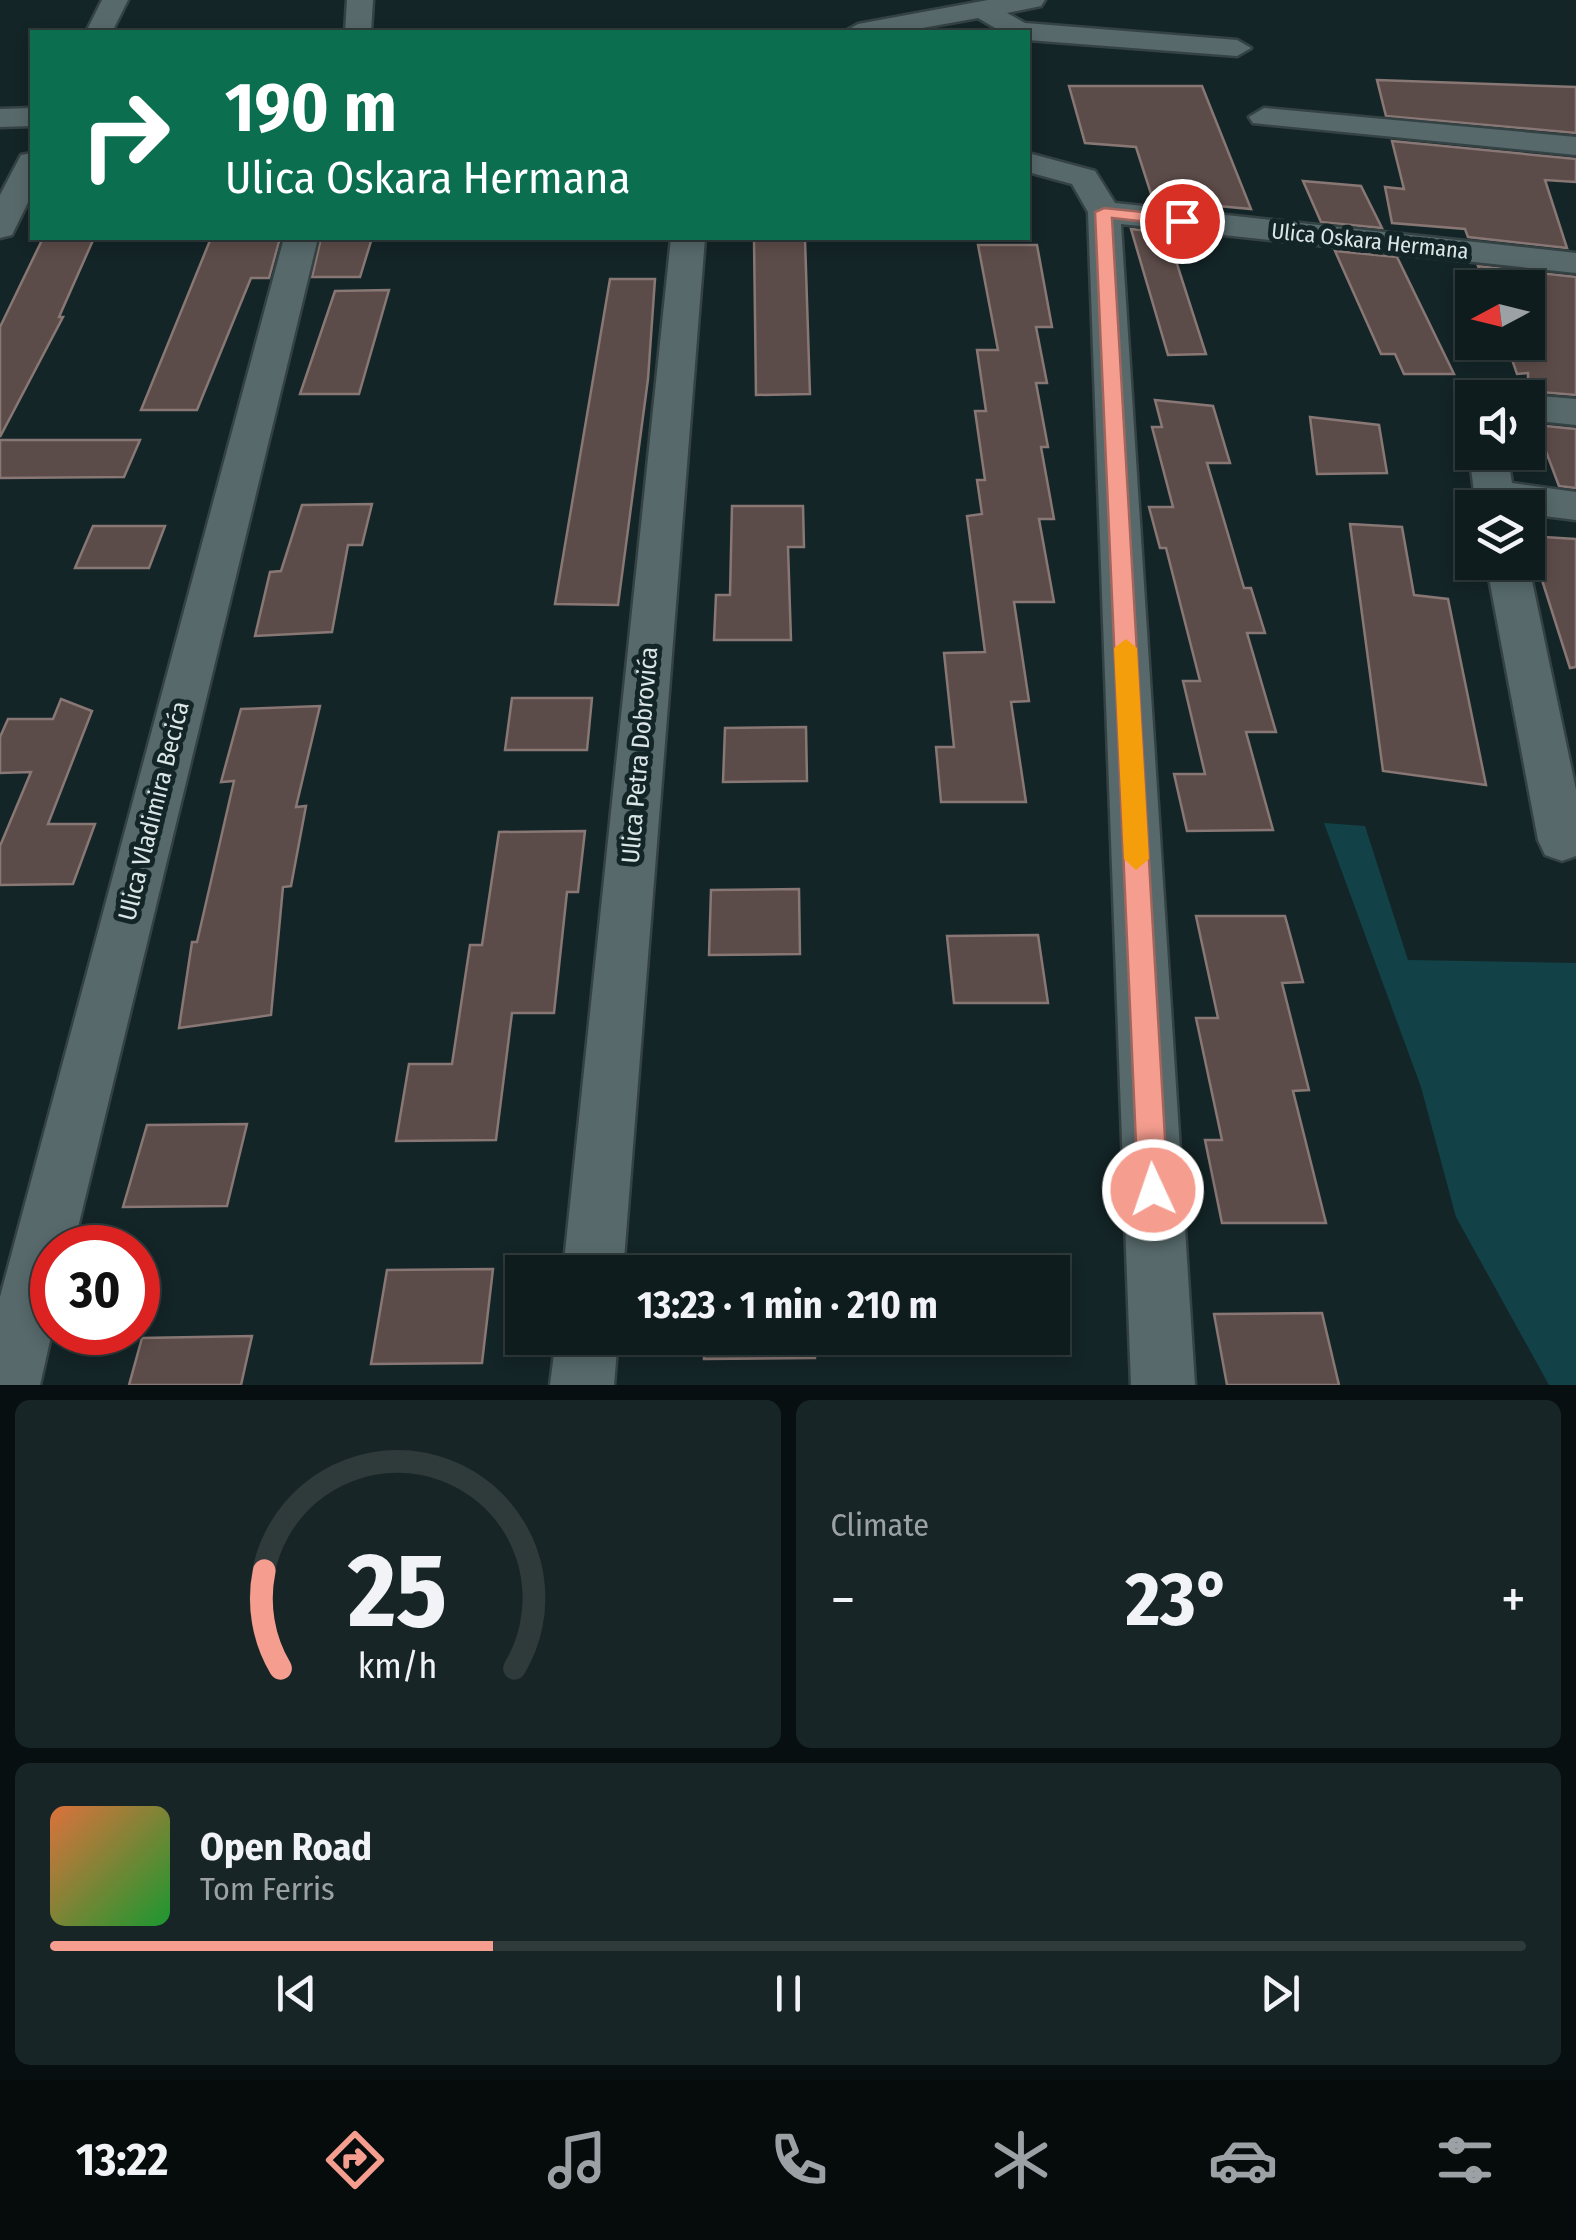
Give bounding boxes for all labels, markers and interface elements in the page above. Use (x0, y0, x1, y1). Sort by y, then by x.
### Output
text: 190 m (225, 66, 397, 150)
icon: right (60, 70, 190, 200)
text: Ulica Oskara Hermana (225, 151, 631, 205)
pin (1140, 179, 1225, 264)
icon: arrive (1155, 194, 1210, 249)
street label: Ulica Oskara Hermana (1270, 217, 1470, 265)
north arrow (1455, 270, 1545, 360)
map controls (1455, 270, 1545, 580)
button: sound (1455, 380, 1545, 470)
button: layers (1455, 490, 1545, 580)
street label: Ulica Petra Dobrovića (616, 645, 664, 865)
street label: Ulica Vladimira Becića (112, 698, 196, 924)
position arrow (1101, 1138, 1205, 1242)
speed limit sign: 30 (30, 1225, 160, 1355)
text: 13:23 · 1 min · 210 m (637, 1282, 938, 1328)
text: Climate (831, 1506, 929, 1544)
text: 25 (347, 1529, 447, 1654)
text: 23° (1125, 1555, 1231, 1645)
text: − (831, 1567, 855, 1633)
text: + (1501, 1567, 1526, 1633)
text: km/h (358, 1645, 438, 1687)
text: Open Road (200, 1824, 372, 1870)
text: Tom Ferris (200, 1870, 335, 1908)
icon: previous (269, 1966, 324, 2021)
icon: pause (761, 1966, 816, 2021)
icon: next (1253, 1966, 1308, 2021)
icon: directions (320, 2125, 390, 2195)
icon: music (542, 2125, 612, 2195)
icon: phone (764, 2125, 834, 2195)
icon: climate (986, 2125, 1056, 2195)
icon: car (1208, 2125, 1278, 2195)
icon: filters (1430, 2125, 1500, 2195)
text: 13:22 (76, 2133, 168, 2187)

